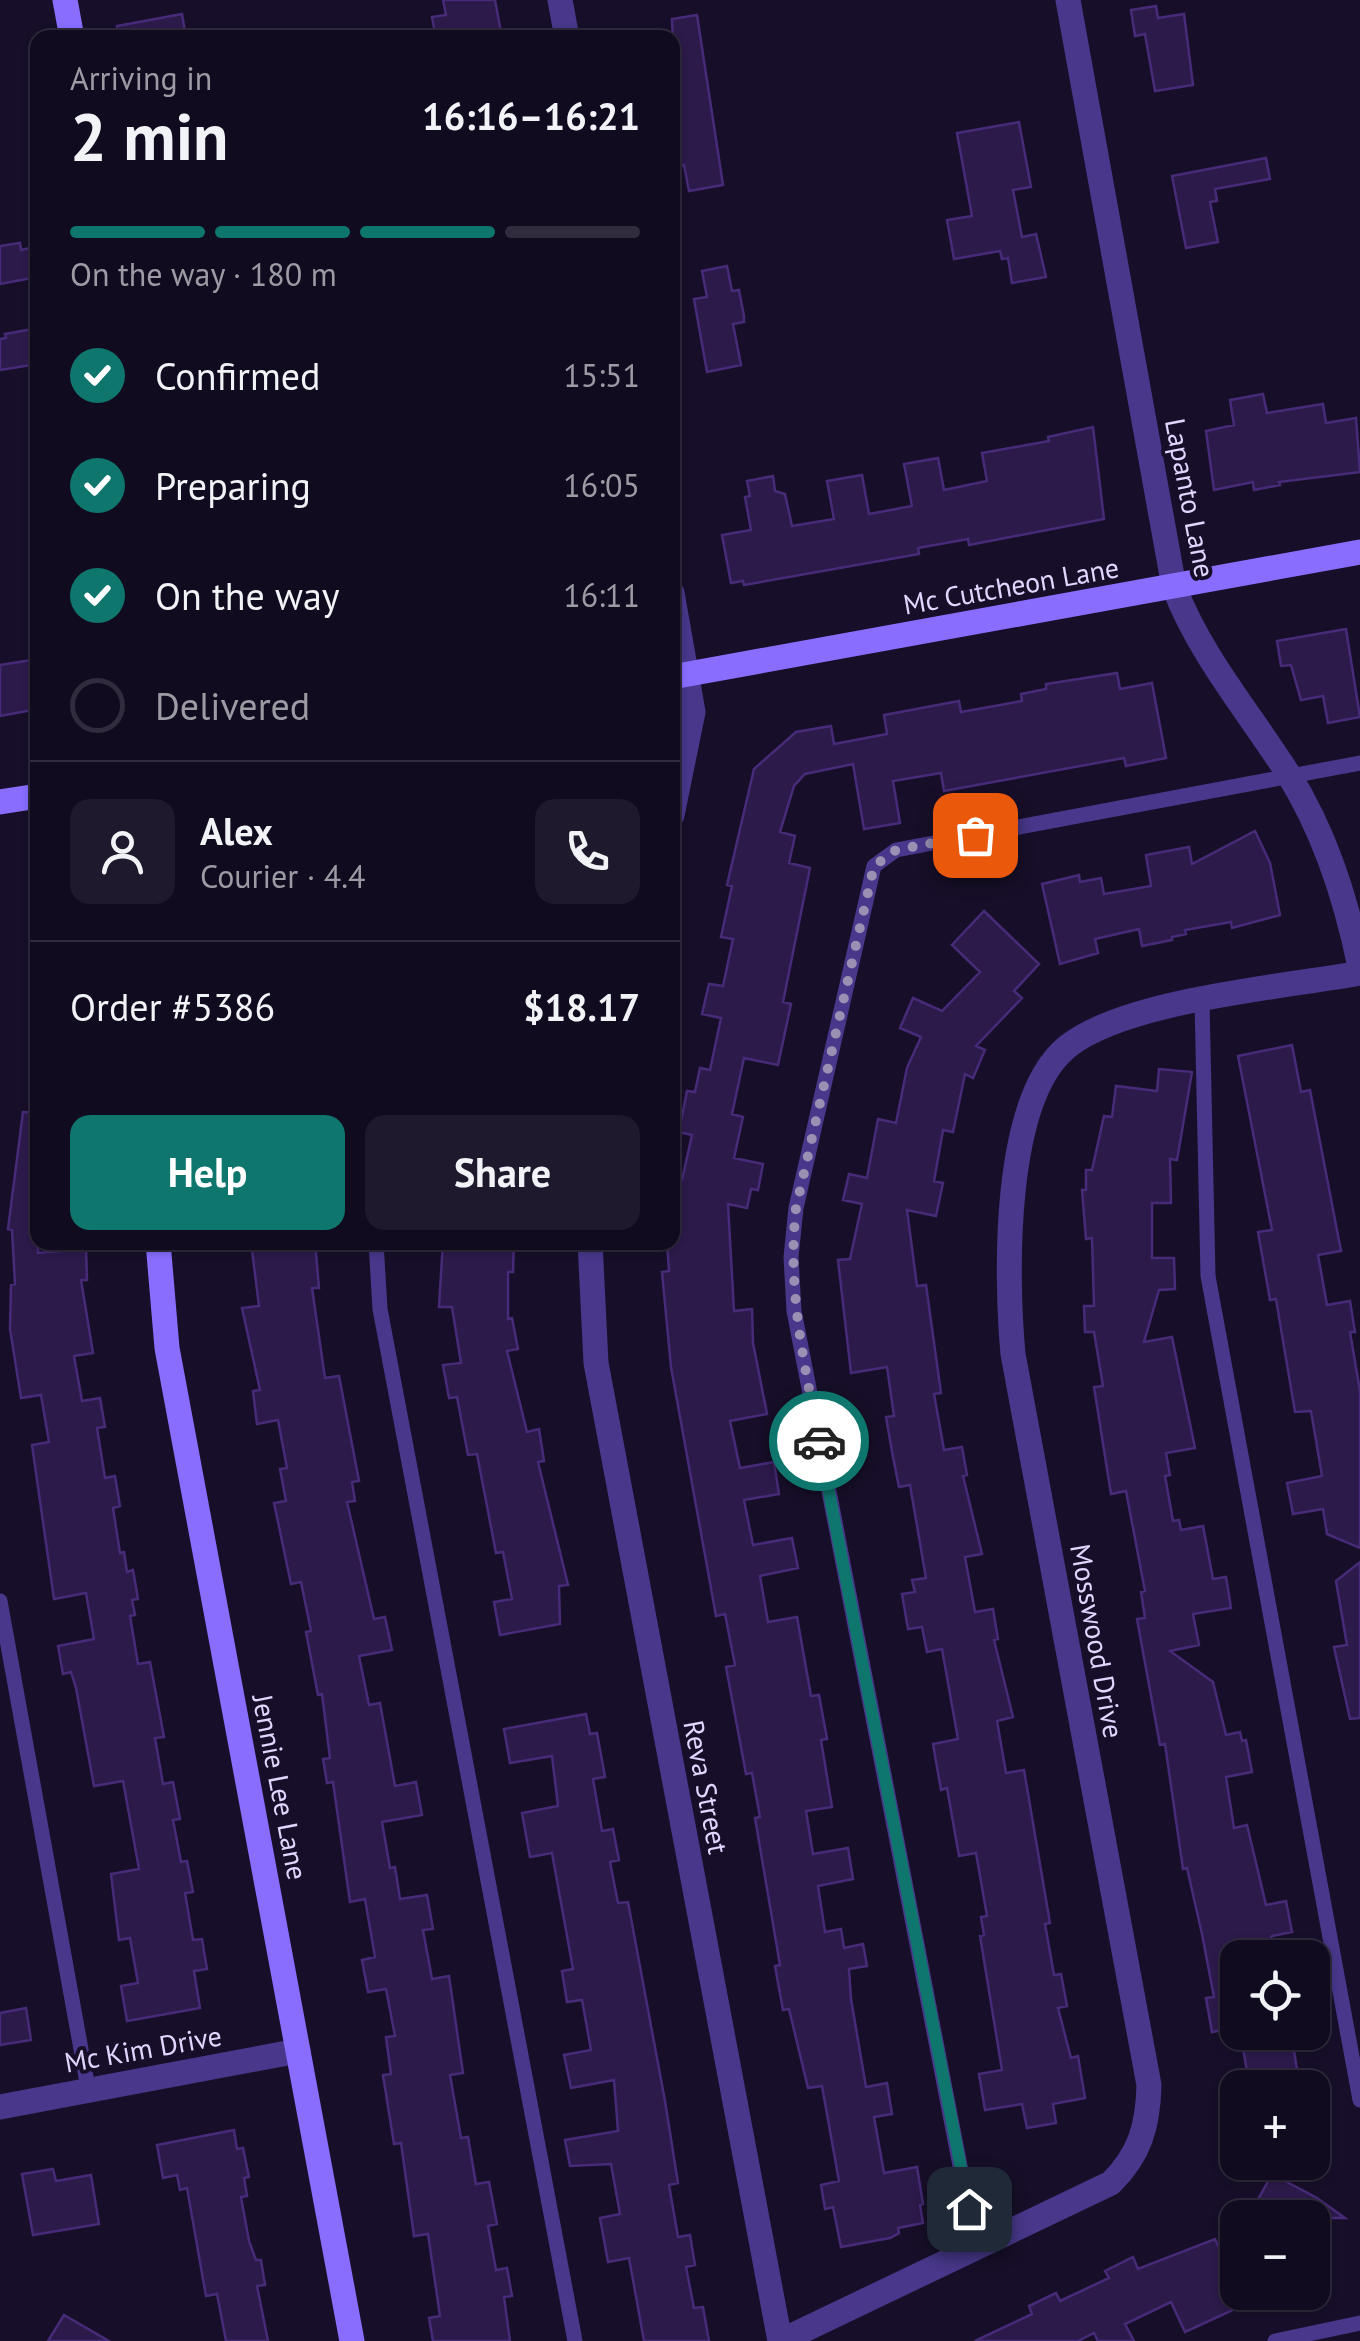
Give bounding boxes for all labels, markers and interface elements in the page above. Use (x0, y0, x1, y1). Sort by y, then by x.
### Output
text: Arriving in (70, 57, 212, 99)
text: 16:16–16:21 (422, 91, 640, 140)
text: 2 min (70, 94, 229, 178)
text: On the way · 180 m (70, 253, 337, 295)
icon: check (70, 348, 125, 403)
text: Confirmed (155, 351, 321, 400)
text: 15:51 (563, 354, 640, 396)
street label: Lapanto Lane (1157, 415, 1224, 581)
icon: check (70, 458, 125, 513)
text: Preparing (155, 461, 311, 510)
text: 16:05 (563, 464, 640, 506)
street label: Mc Cutcheon Lane (900, 548, 1122, 623)
icon: check (70, 568, 125, 623)
text: On the way (155, 571, 340, 620)
text: 16:11 (563, 574, 640, 616)
text: Delivered (155, 681, 310, 730)
pin (933, 793, 1018, 878)
button: person (70, 799, 175, 904)
button: phone (535, 799, 640, 904)
text: Alex (200, 806, 273, 855)
icon: bag (948, 808, 1003, 863)
text: Courier · 4.4 (200, 855, 366, 897)
text: Order #5386 (70, 982, 275, 1031)
text: $18.17 (523, 982, 640, 1031)
button: Help (70, 1115, 345, 1230)
button: Share (365, 1115, 640, 1230)
courier (769, 1391, 869, 1491)
icon: car (792, 1414, 847, 1469)
street label: Mosswood Drive (1062, 1541, 1133, 1741)
street label: Jennie Lee Lane (244, 1690, 317, 1883)
street label: Reva Street (675, 1717, 738, 1857)
map controls (1220, 1940, 1330, 2310)
button: locate (1220, 1940, 1330, 2050)
street label: Mc Kim Drive (61, 2016, 224, 2081)
button: + (1220, 2070, 1330, 2180)
pin (927, 2167, 1012, 2252)
icon: home (942, 2182, 997, 2237)
button: − (1220, 2200, 1330, 2310)

